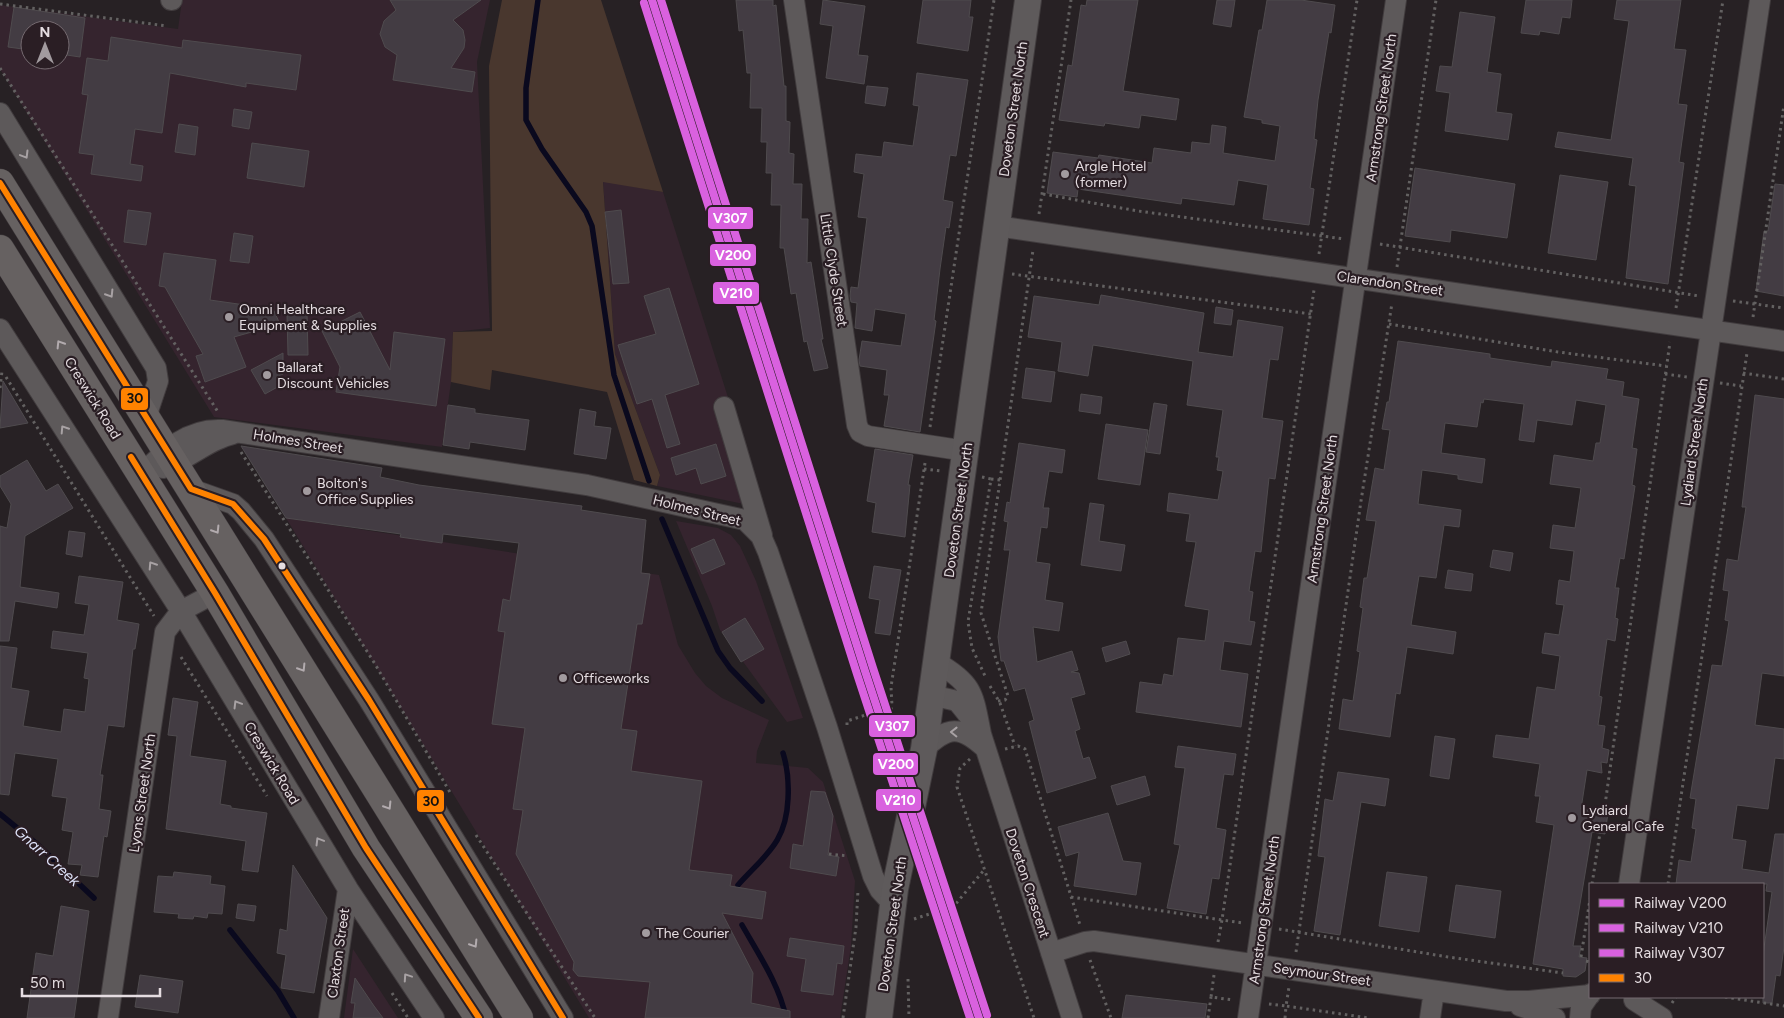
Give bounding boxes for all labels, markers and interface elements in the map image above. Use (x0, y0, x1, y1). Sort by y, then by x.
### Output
north arrow (20, 20, 70, 70)
text: N (40, 24, 50, 41)
street label: Armstrong Street North (1363, 33, 1400, 183)
street label: Doveton Street North (996, 40, 1031, 178)
one-way arrow (18, 150, 28, 159)
place label: Argle Hotel (former) (1075, 158, 1146, 191)
marker: Argle Hotel (former) (1059, 168, 1071, 180)
line badge: V307 (707, 206, 754, 230)
text: V307 (713, 210, 748, 227)
street label: Little Clyde Street (816, 212, 851, 328)
line badge: V200 (709, 243, 757, 267)
text: V200 (715, 247, 751, 264)
street label: Clarendon Street (1336, 268, 1444, 299)
line badge: V210 (712, 281, 760, 305)
text: V210 (719, 285, 753, 302)
one-way arrow (104, 288, 113, 297)
place label: Omni Healthcare Equipment & Supplies (239, 301, 377, 334)
marker: Omni Healthcare Equipment & Supplies (223, 311, 235, 323)
one-way arrow (56, 340, 66, 349)
street label: Creswick Road (61, 354, 125, 442)
place label: Ballarat Discount Vehicles (277, 359, 389, 392)
marker: Ballarat Discount Vehicles (261, 369, 273, 381)
street label: Lydiard Street North (1677, 377, 1712, 507)
line badge: 30 (120, 387, 149, 411)
text: 30 (127, 390, 143, 407)
one-way arrow (61, 425, 70, 434)
street label: Holmes Street (252, 426, 344, 457)
street label: Armstrong Street North (1304, 434, 1341, 584)
street label: Doveton Street North (941, 441, 976, 579)
place label: Bolton's Office Supplies (317, 475, 414, 508)
marker: Bolton's Office Supplies (301, 485, 313, 497)
street label: Holmes Street (651, 491, 743, 530)
one-way arrow (210, 525, 220, 534)
unlabelled marker (277, 561, 287, 571)
one-way arrow (149, 562, 158, 571)
one-way arrow (296, 663, 305, 672)
place label: Officeworks (573, 670, 649, 687)
marker: Officeworks (557, 672, 569, 684)
one-way arrow (233, 700, 243, 709)
line badge: V307 (868, 714, 916, 738)
text: V307 (875, 718, 910, 735)
street label: Creswick Road (240, 719, 303, 808)
one-way arrow (950, 727, 958, 737)
street label: Lyons Street North (126, 732, 159, 854)
line badge: V200 (872, 752, 919, 776)
text: V200 (878, 756, 914, 773)
line badge: V210 (875, 788, 922, 812)
line badge: 30 (416, 789, 445, 813)
text: V210 (882, 792, 916, 809)
text: 30 (423, 793, 439, 810)
one-way arrow (381, 801, 391, 810)
place label: Lydiard General Cafe (1582, 802, 1665, 835)
marker: Lydiard General Cafe (1566, 812, 1578, 824)
water label: Gnarr Creek (10, 822, 84, 891)
street label: Doveton Crescent (1002, 826, 1053, 940)
street label: Armstrong Street North (1246, 835, 1283, 985)
one-way arrow (316, 838, 326, 847)
street label: Doveton Street North (875, 855, 910, 993)
legend (1589, 883, 1764, 998)
text: Railway V200 (1634, 894, 1727, 912)
street label: Claxton Street (324, 907, 353, 999)
text: Railway V210 (1634, 919, 1723, 937)
place label: The Courier (656, 925, 729, 942)
marker: The Courier (640, 927, 652, 939)
one-way arrow (467, 939, 477, 948)
text: Railway V307 (1634, 944, 1725, 962)
street label: Seymour Street (1272, 959, 1372, 990)
scale bar (22, 966, 160, 998)
text: 30 (1634, 969, 1652, 987)
text: 50 m (30, 974, 65, 992)
one-way arrow (404, 974, 413, 983)

